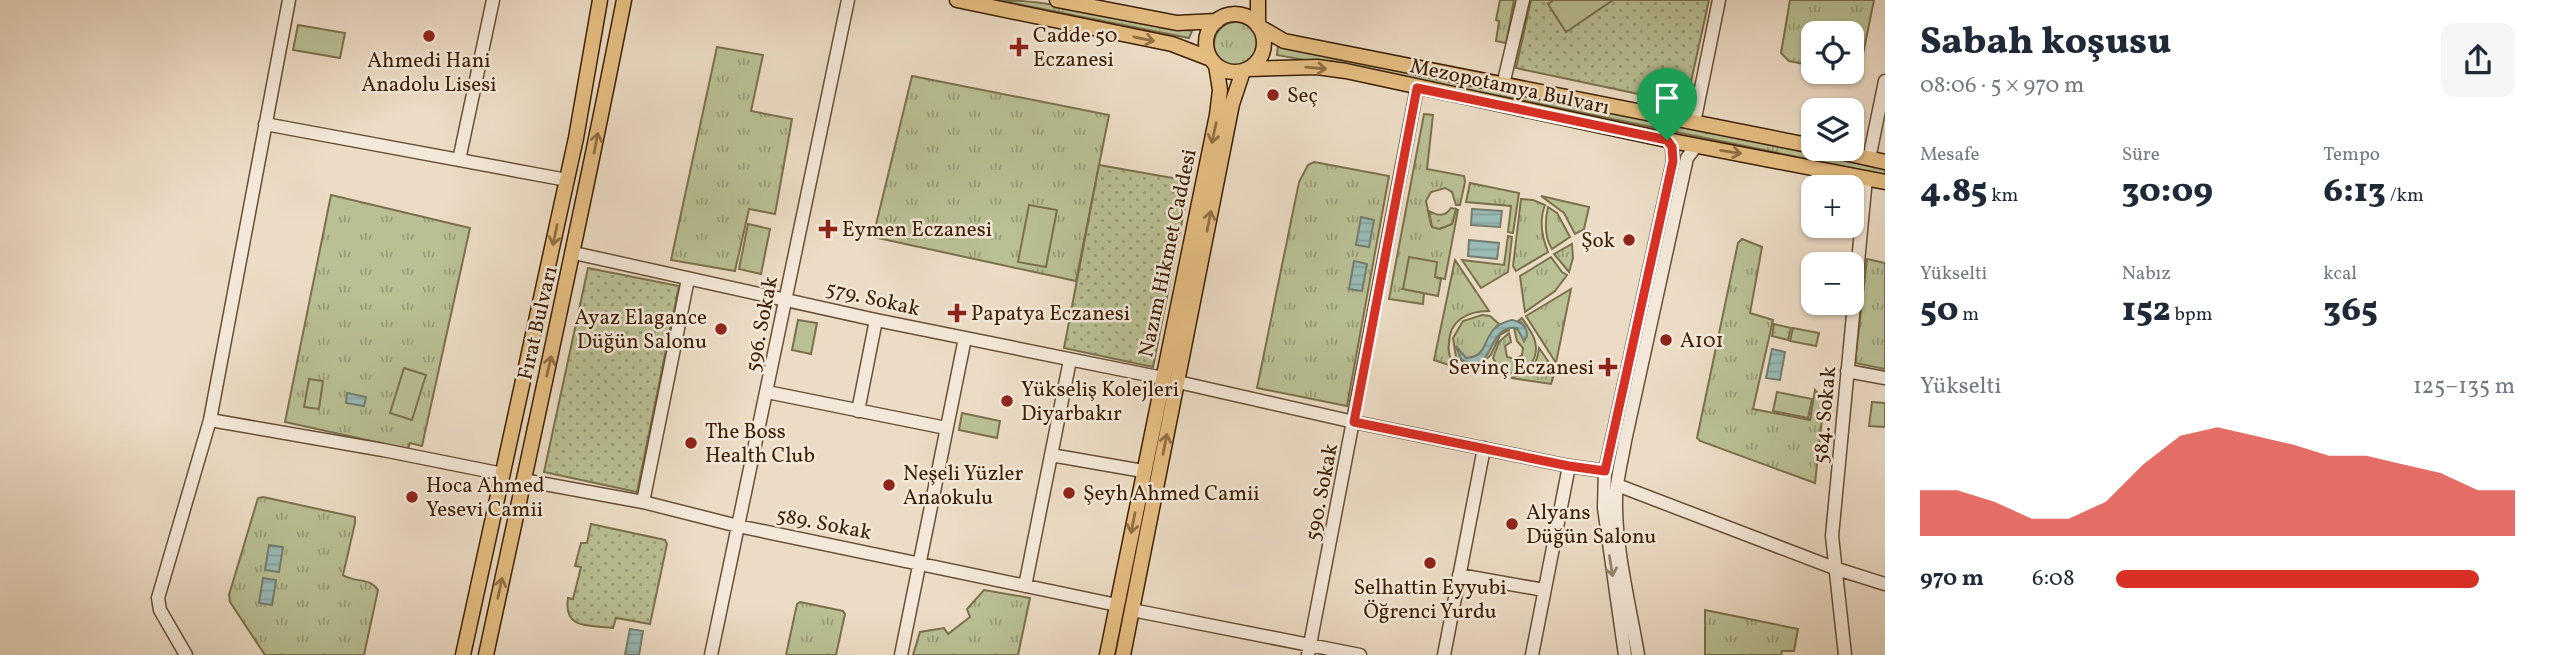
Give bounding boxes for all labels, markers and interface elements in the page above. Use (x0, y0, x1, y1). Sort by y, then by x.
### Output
text: Sabah koşusu (1920, 17, 2171, 70)
map controls (1801, 21, 1864, 315)
button: locate (1801, 21, 1864, 84)
place label: Cadde 50 Eczanesi (1033, 22, 1117, 75)
button: share (2441, 23, 2515, 97)
marker: Ahmedi Hani Anadolu Lisesi (421, 28, 437, 44)
one-way arrow (1132, 32, 1155, 46)
marker: Cadde 50 Eczanesi (1011, 39, 1027, 55)
place label: Ahmedi Hani Anadolu Lisesi (361, 47, 497, 100)
street label: Mezopotamya Bulvarı (1407, 52, 1612, 123)
one-way arrow (1305, 62, 1327, 75)
pin (1637, 68, 1697, 140)
text: 08:06 · 5 × 970 m (1920, 70, 2084, 102)
icon: arrive (1648, 79, 1686, 117)
place label: Seç (1287, 82, 1318, 111)
marker: Seç (1265, 87, 1281, 103)
button: layers (1801, 98, 1864, 161)
one-way arrow (1206, 121, 1220, 144)
one-way arrow (590, 132, 603, 155)
text: Mesafe (1920, 142, 1979, 168)
text: Süre (2122, 142, 2160, 168)
text: Tempo (2323, 142, 2380, 168)
street label: Nazım Hikmet Caddesi (1132, 146, 1205, 360)
one-way arrow (1719, 146, 1742, 159)
text: 4.85 (1920, 168, 1987, 216)
text: 30:09 (2122, 168, 2213, 216)
text: 6:13 (2323, 168, 2386, 216)
button: + (1801, 175, 1864, 238)
text: km (1987, 183, 2018, 209)
text: /km (2386, 183, 2424, 209)
one-way arrow (1203, 210, 1217, 233)
place label: Eymen Eczanesi (842, 216, 992, 245)
marker: Eymen Eczanesi (820, 221, 836, 237)
one-way arrow (548, 223, 561, 246)
place label: Şok (1581, 227, 1616, 256)
marker: Şok (1621, 232, 1637, 248)
button: − (1801, 252, 1864, 315)
text: Yükselti (1920, 261, 1987, 287)
text: Nabız (2122, 261, 2171, 287)
text: kcal (2323, 261, 2357, 287)
street label: Fırat Bulvarı (511, 264, 566, 383)
street label: 596. Sokak (739, 273, 786, 375)
street label: 579. Sokak (823, 275, 923, 325)
text: 50 (1920, 287, 1958, 335)
text: 152 (2122, 287, 2171, 335)
text: 365 (2323, 287, 2378, 335)
place label: Papatya Eczanesi (971, 300, 1130, 329)
text: m (1958, 302, 1979, 328)
text: bpm (2171, 302, 2213, 328)
place label: Ayaz Elagance Düğün Salonu (575, 304, 707, 357)
marker: Papatya Eczanesi (949, 305, 965, 321)
marker: Ayaz Elagance Düğün Salonu (713, 321, 729, 337)
place label: A101 (1680, 327, 1724, 356)
marker: A101 (1658, 332, 1674, 348)
place label: Sevinç Eczanesi (1448, 354, 1594, 383)
one-way arrow (542, 355, 556, 378)
marker: Sevinç Eczanesi (1600, 359, 1616, 375)
street label: 584. Sokak (1807, 365, 1844, 465)
text: Yükselti (1920, 371, 2001, 403)
text: 125–135 m (2413, 371, 2515, 403)
place label: Yükseliş Kolejleri Diyarbakır (1021, 376, 1179, 429)
marker: Yükseliş Kolejleri Diyarbakır (999, 393, 1015, 409)
place label: The Boss Health Club (705, 418, 815, 471)
one-way arrow (1159, 433, 1172, 456)
marker: The Boss Health Club (683, 435, 699, 451)
street label: 590. Sokak (1299, 441, 1346, 543)
place label: Neşeli Yüzler Anaokulu (903, 460, 1023, 513)
place label: Hoca Ahmed Yesevi Camii (426, 472, 545, 525)
marker: Neşeli Yüzler Anaokulu (881, 477, 897, 493)
place label: Şeyh Ahmed Camii (1083, 480, 1260, 509)
marker: Şeyh Ahmed Camii (1061, 485, 1077, 501)
marker: Hoca Ahmed Yesevi Camii (404, 489, 420, 505)
place label: Alyans Düğün Salonu (1526, 499, 1656, 552)
street label: 589. Sokak (773, 501, 874, 548)
one-way arrow (1125, 511, 1139, 534)
marker: Alyans Düğün Salonu (1504, 516, 1520, 532)
marker: Selhattin Eyyubi Öğrenci Yurdu (1422, 555, 1438, 571)
one-way arrow (1605, 555, 1618, 577)
text: 970 m (1920, 563, 1984, 595)
text: 6:08 (2032, 563, 2075, 595)
place label: Selhattin Eyyubi Öğrenci Yurdu (1353, 574, 1507, 627)
one-way arrow (494, 577, 508, 600)

